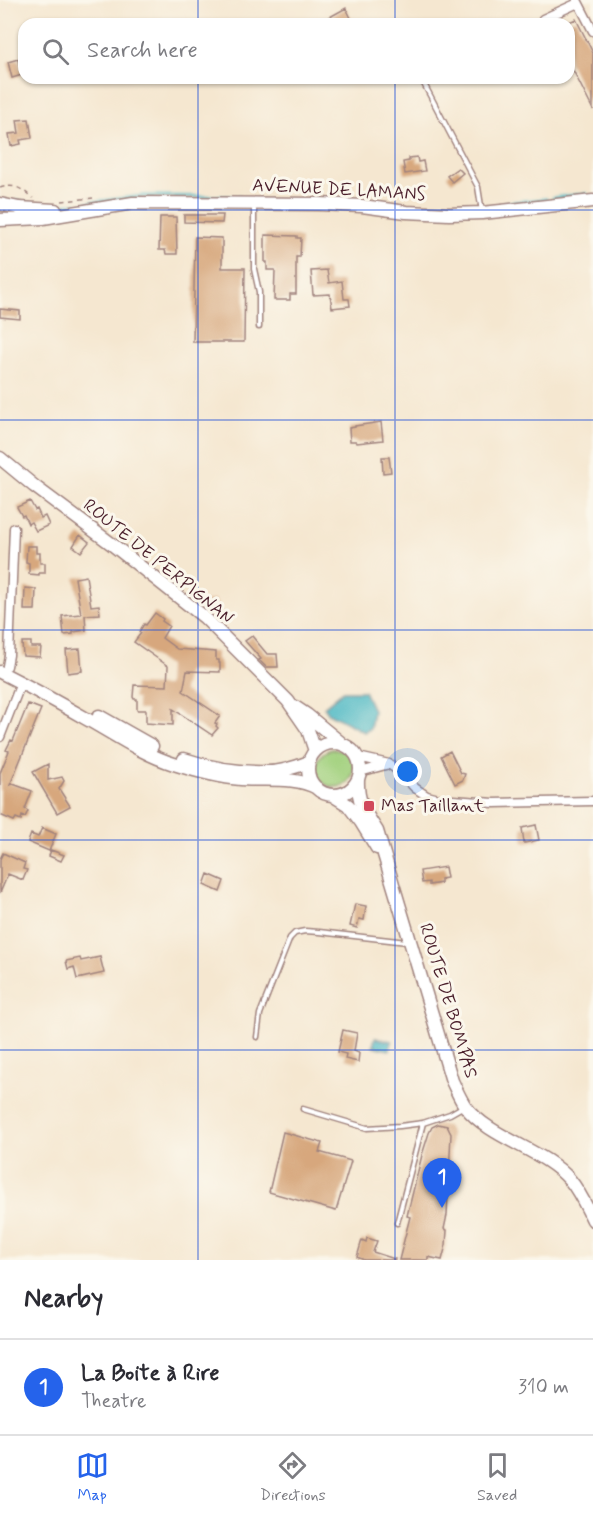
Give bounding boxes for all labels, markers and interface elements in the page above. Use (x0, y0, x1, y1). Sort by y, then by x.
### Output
search box (18, 18, 575, 84)
icon: search (39, 35, 72, 68)
text: Search here (87, 37, 198, 65)
street label: AVENUE DE LAMANS (252, 173, 426, 207)
street label: ROUTE DE PERPIGNAN (78, 494, 239, 630)
your location (393, 757, 422, 786)
place label: Mas Taillant (381, 794, 485, 818)
marker: Mas Taillant (362, 799, 376, 813)
street label: ROUTE DE BOMPAS (413, 921, 483, 1081)
pin: 1 (422, 1158, 462, 1208)
text: Nearby (24, 1282, 103, 1316)
text: La Boite à Rire (81, 1360, 220, 1388)
text: 1 (39, 1374, 48, 1401)
text: 310 m (518, 1374, 569, 1401)
text: Theatre (81, 1388, 146, 1415)
tab: Map (76, 1449, 109, 1506)
tab: Directions (260, 1449, 326, 1506)
tab: Saved (477, 1449, 517, 1506)

